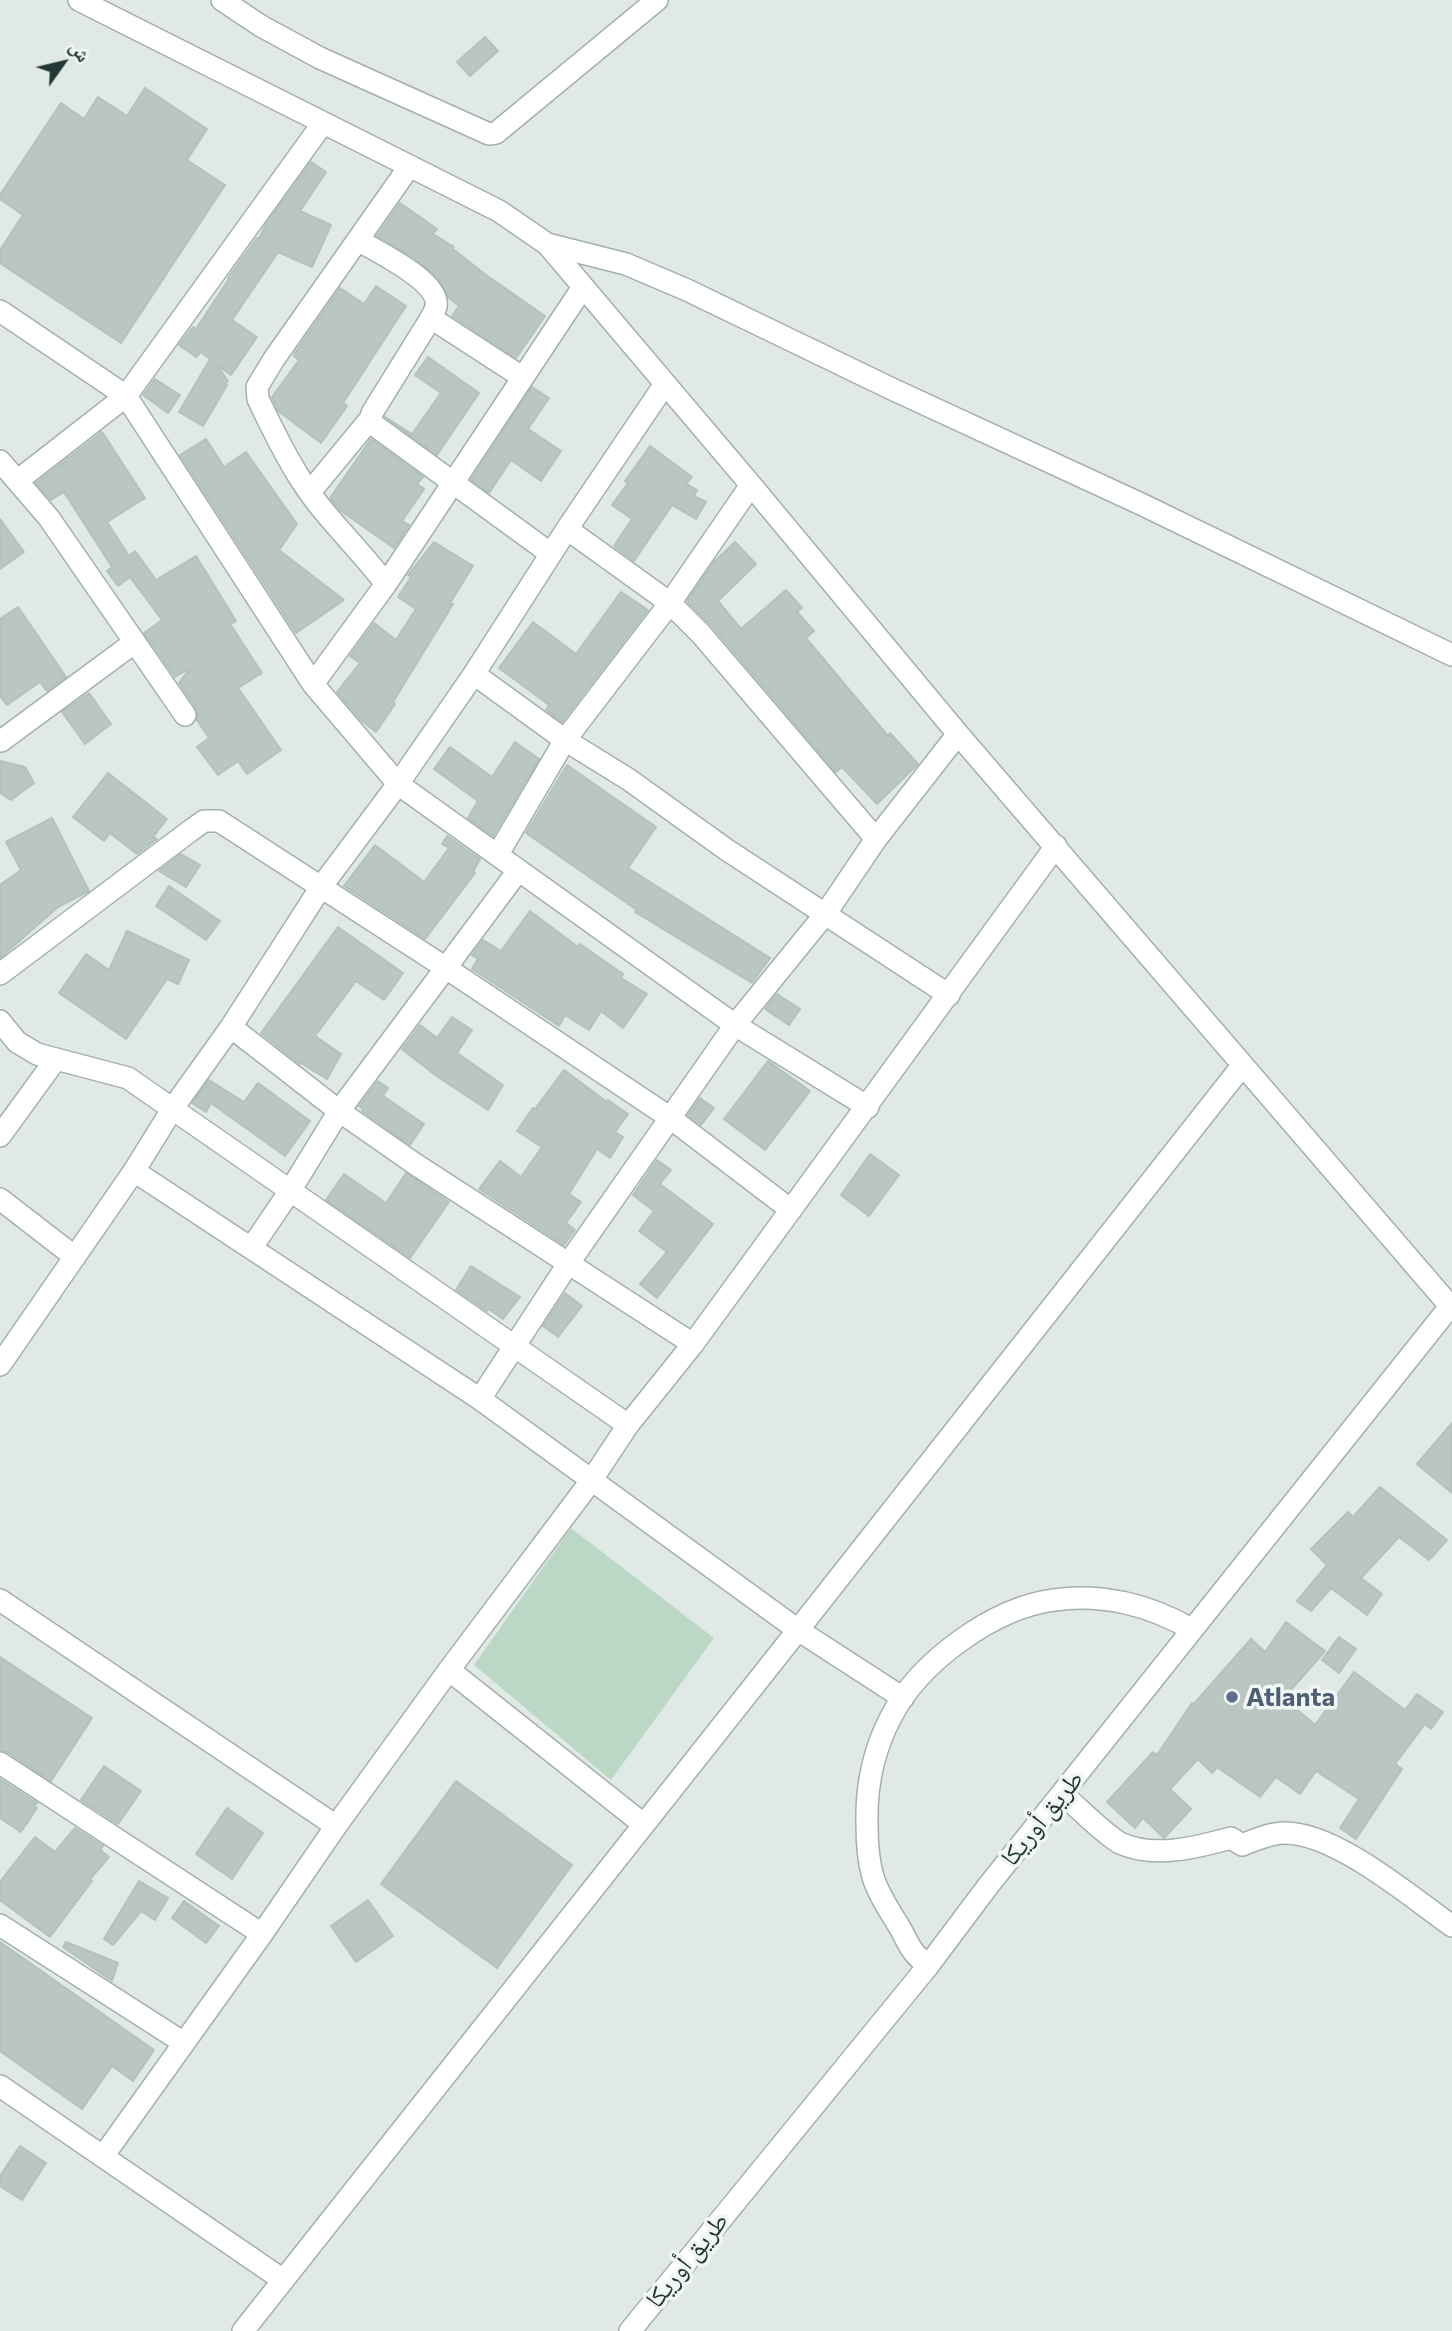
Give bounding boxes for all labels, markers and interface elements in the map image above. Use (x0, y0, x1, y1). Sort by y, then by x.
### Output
north arrow (28, 28, 98, 98)
text: ش (66, 36, 96, 66)
place label: Atlanta (1246, 1681, 1335, 1713)
marker: Atlanta (1224, 1689, 1240, 1705)
street label: طريق أوريكا (994, 1764, 1090, 1872)
street label: طريق أوريكا (639, 2206, 735, 2314)

